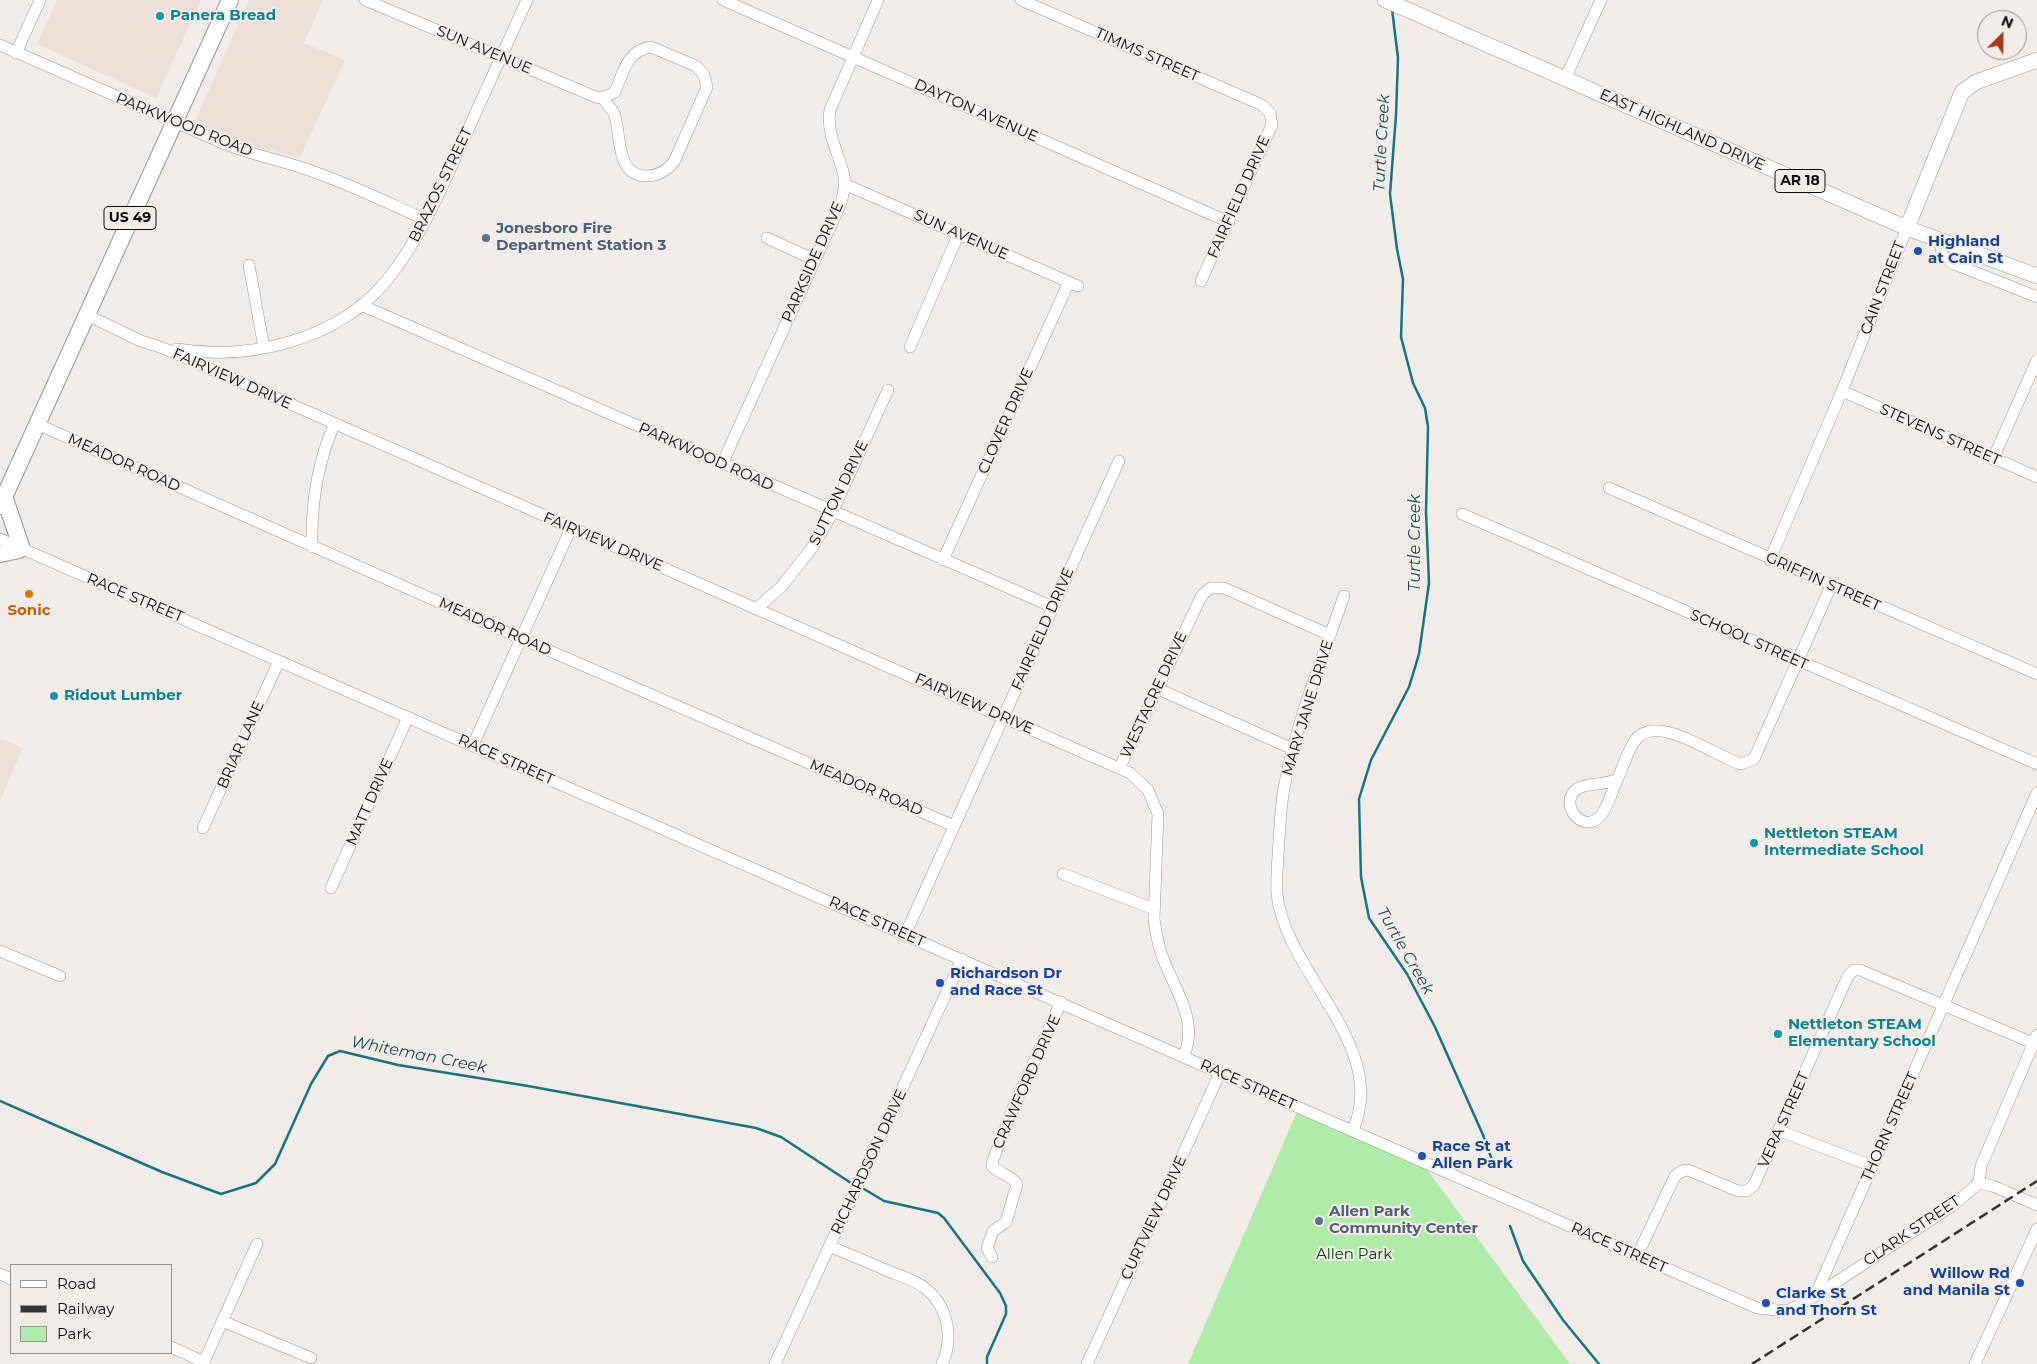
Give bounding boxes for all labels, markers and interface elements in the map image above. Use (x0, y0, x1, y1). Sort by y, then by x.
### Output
place label: Panera Bread (170, 7, 276, 25)
marker: Panera Bread (154, 10, 166, 22)
north arrow (1977, 10, 2027, 60)
text: N (1999, 12, 2016, 33)
street label: SUN AVENUE (434, 22, 534, 78)
street label: TIMMS STREET (1092, 24, 1202, 86)
street label: DAYTON AVENUE (911, 76, 1041, 146)
street label: EAST HIGHLAND DRIVE (1597, 85, 1767, 175)
street label: PARKWOOD ROAD (113, 89, 255, 161)
water label: Turtle Creek (1370, 94, 1394, 192)
street label: BRAZOS STREET (405, 125, 477, 245)
street label: FAIRFIELD DRIVE (1204, 133, 1274, 261)
road number: AR 18 (1775, 170, 1825, 192)
street label: PARKSIDE DRIVE (778, 199, 848, 325)
street label: SUN AVENUE (911, 206, 1011, 264)
road number: US 49 (104, 207, 156, 230)
place label: Jonesboro Fire Department Station 3 (496, 220, 666, 255)
marker: Jonesboro Fire Department Station 3 (480, 232, 492, 244)
place label: Highland at Cain St (1928, 233, 2003, 268)
street label: CAIN STREET (1857, 239, 1909, 337)
marker: Highland at Cain St (1912, 245, 1924, 257)
street label: FAIRVIEW DRIVE (170, 345, 294, 413)
street label: CLOVER DRIVE (975, 365, 1037, 477)
street label: STEVENS STREET (1877, 400, 2003, 470)
street label: PARKWOOD ROAD (636, 419, 776, 495)
street label: MEADOR ROAD (65, 430, 183, 496)
street label: SUTTON DRIVE (806, 438, 872, 548)
water label: Turtle Creek (1405, 494, 1425, 592)
street label: FAIRVIEW DRIVE (540, 509, 666, 575)
street label: GRIFFIN STREET (1763, 549, 1883, 615)
street label: FAIRFIELD DRIVE (1008, 565, 1078, 693)
street label: RACE STREET (84, 570, 186, 626)
marker: Sonic (23, 588, 35, 600)
street label: MEADOR ROAD (436, 594, 554, 660)
place label: Sonic (7, 602, 51, 620)
street label: SCHOOL STREET (1687, 606, 1811, 674)
street label: WESTACRE DRIVE (1117, 629, 1191, 761)
street label: MARY JANE DRIVE (1279, 638, 1337, 778)
street label: FAIRVIEW DRIVE (912, 670, 1036, 738)
place label: Ridout Lumber (64, 687, 182, 705)
marker: Ridout Lumber (48, 690, 60, 702)
street label: BRIAR LANE (214, 698, 268, 792)
street label: RACE STREET (455, 731, 557, 789)
street label: MATT DRIVE (343, 756, 397, 848)
street label: MEADOR ROAD (807, 756, 925, 820)
place label: Nettleton STEAM Intermediate School (1764, 825, 1924, 860)
marker: Nettleton STEAM Intermediate School (1748, 837, 1760, 849)
street label: RACE STREET (826, 893, 928, 951)
water label: Turtle Creek (1372, 904, 1438, 998)
place label: Richardson Dr and Race St (950, 965, 1062, 1000)
marker: Richardson Dr and Race St (934, 977, 946, 989)
street label: CRAWFORD DRIVE (989, 1012, 1065, 1152)
place label: Nettleton STEAM Elementary School (1788, 1016, 1936, 1051)
marker: Nettleton STEAM Elementary School (1772, 1028, 1784, 1040)
water label: Whiteman Creek (350, 1032, 488, 1078)
street label: RACE STREET (1197, 1056, 1299, 1114)
street label: VERA STREET (1755, 1069, 1813, 1171)
street label: THORN STREET (1858, 1070, 1922, 1184)
street label: RICHARDSON DRIVE (827, 1087, 911, 1237)
place label: Race St at Allen Park (1432, 1138, 1513, 1173)
marker: Race St at Allen Park (1416, 1150, 1428, 1162)
street label: CURTVIEW DRIVE (1117, 1153, 1191, 1283)
street label: CLARK STREET (1860, 1192, 1964, 1270)
place label: Allen Park Community Center (1329, 1203, 1478, 1238)
marker: Allen Park Community Center (1313, 1215, 1325, 1227)
street label: RACE STREET (1568, 1219, 1670, 1277)
park label: Allen Park (1316, 1246, 1392, 1264)
legend (10, 1264, 172, 1354)
place label: Willow Rd and Manila St (1903, 1265, 2010, 1300)
text: Road (57, 1274, 96, 1293)
marker: Willow Rd and Manila St (2014, 1277, 2026, 1289)
place label: Clarke St and Thorn St (1776, 1285, 1877, 1320)
marker: Clarke St and Thorn St (1760, 1297, 1772, 1309)
text: Railway (57, 1299, 114, 1318)
text: Park (57, 1324, 91, 1343)

